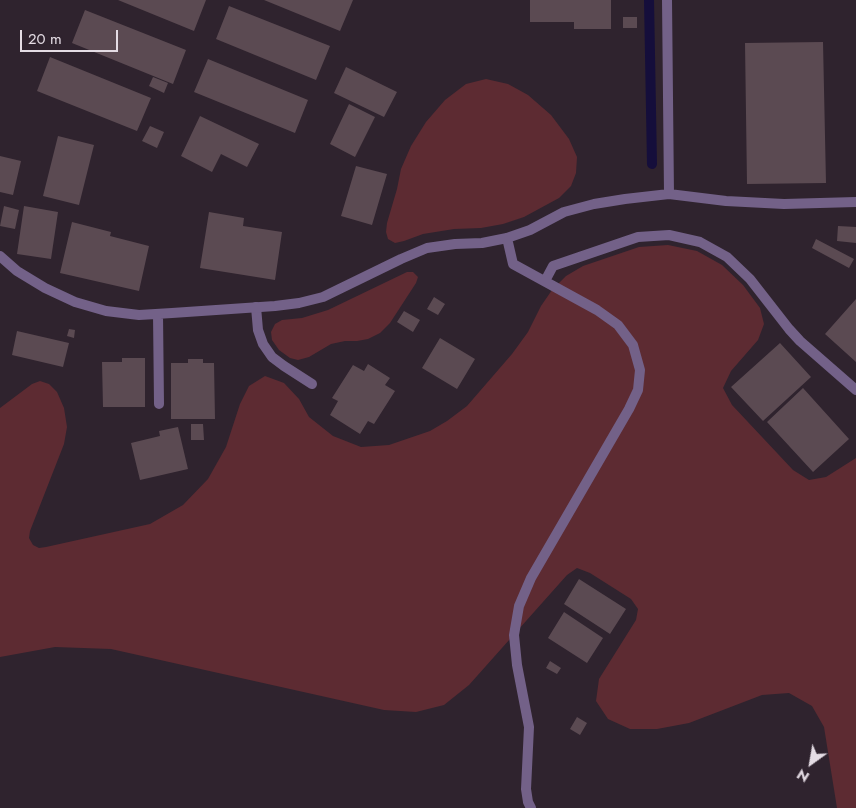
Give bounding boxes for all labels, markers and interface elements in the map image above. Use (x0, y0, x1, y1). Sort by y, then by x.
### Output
scale bar (22, 20, 120, 52)
text: 20 m (28, 28, 62, 50)
north arrow (786, 738, 836, 788)
text: N (793, 764, 813, 787)

